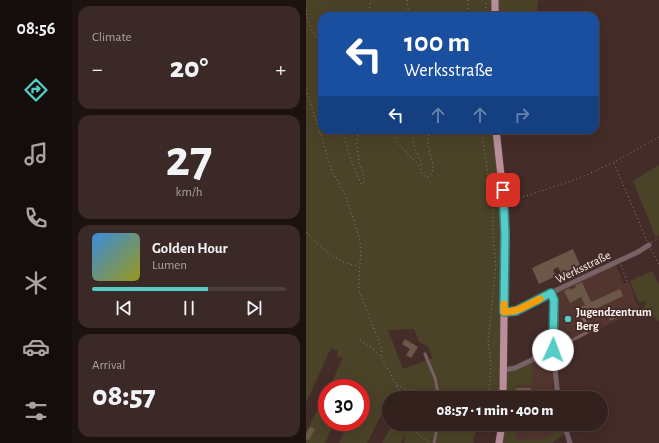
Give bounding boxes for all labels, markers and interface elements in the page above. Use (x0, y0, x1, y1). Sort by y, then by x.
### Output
text: 08:56 (17, 20, 55, 38)
icon: left (338, 28, 390, 80)
text: 100 m (404, 29, 470, 57)
text: Climate (92, 31, 131, 44)
text: 20° (170, 53, 208, 83)
text: − (92, 58, 103, 80)
text: + (275, 58, 286, 80)
text: Werksstraße (404, 62, 493, 80)
icon: directions (22, 76, 50, 104)
icon: left (385, 104, 407, 126)
icon: ahead (427, 104, 449, 126)
icon: ahead (469, 104, 491, 126)
icon: right (511, 104, 533, 126)
text: 27 (166, 133, 212, 185)
icon: music (22, 140, 50, 168)
pin (486, 173, 520, 207)
icon: arrive (492, 179, 514, 201)
text: km/h (176, 186, 202, 199)
icon: phone (22, 204, 50, 232)
text: Golden Hour (152, 241, 228, 256)
street label: Werksstraße (554, 249, 612, 285)
text: Lumen (152, 259, 187, 272)
icon: climate (22, 269, 50, 297)
icon: previous (113, 297, 135, 319)
icon: pause (178, 297, 200, 319)
icon: next (243, 297, 265, 319)
place label: Jugendzentrum Berg (576, 306, 652, 332)
marker: Jugendzentrum Berg (563, 314, 573, 324)
position arrow (532, 329, 574, 371)
icon: car (22, 333, 50, 361)
text: Arrival (92, 359, 125, 372)
speed limit sign: 30 (318, 379, 370, 431)
text: 08:57 (92, 381, 156, 411)
icon: filters (22, 397, 50, 425)
text: 08:57 · 1 min · 400 m (437, 403, 553, 418)

